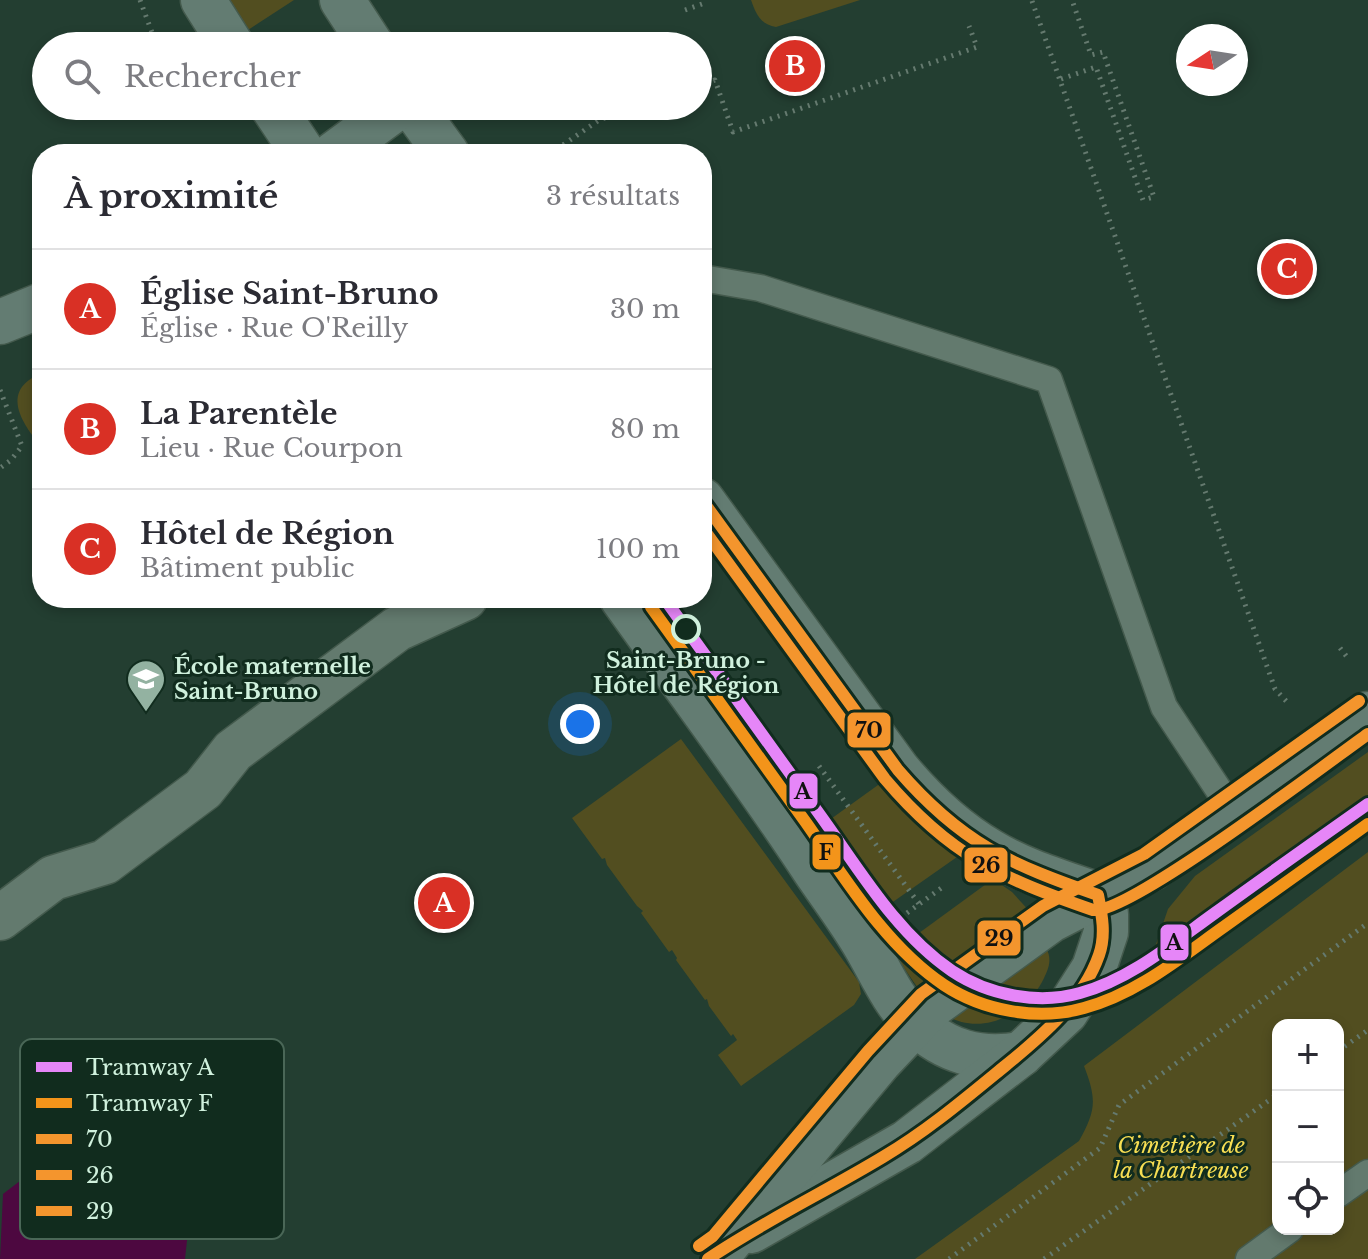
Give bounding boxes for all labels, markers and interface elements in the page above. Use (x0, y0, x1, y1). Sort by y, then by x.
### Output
north arrow (1176, 24, 1248, 96)
search box (32, 32, 712, 120)
pin: B (769, 36, 821, 96)
icon: search (60, 54, 104, 98)
text: Rechercher (124, 58, 301, 95)
text: À proximité (64, 175, 278, 217)
text: 3 résultats (546, 180, 680, 212)
pin: C (1261, 239, 1313, 299)
text: Église Saint-Bruno (140, 275, 439, 312)
text: A (79, 293, 101, 325)
text: 30 m (610, 293, 680, 325)
text: Église · Rue O'Reilly (140, 312, 408, 344)
text: La Parentèle (140, 395, 338, 432)
text: B (80, 413, 100, 445)
text: 80 m (610, 413, 680, 445)
text: Lieu · Rue Courpon (140, 432, 403, 464)
text: Hôtel de Région (140, 515, 394, 552)
text: C (79, 533, 101, 565)
text: 100 m (596, 533, 680, 565)
text: Bâtiment public (140, 552, 354, 584)
marker: Saint-Bruno - Hôtel de Région (672, 615, 700, 643)
place label: Saint-Bruno - Hôtel de Région (593, 647, 779, 699)
place label: École maternelle Saint-Bruno (174, 652, 371, 705)
school or university icon: École maternelle Saint-Bruno (125, 658, 167, 713)
your location (560, 704, 600, 744)
line badge: 70 (846, 711, 892, 749)
text: 70 (855, 717, 883, 744)
line badge: A (788, 772, 819, 810)
text: A (793, 778, 813, 805)
line badge: F (811, 833, 842, 871)
text: F (818, 839, 834, 866)
line badge: 26 (963, 846, 1009, 884)
text: 26 (971, 852, 1001, 879)
pin: A (418, 873, 470, 933)
line badge: 29 (976, 919, 1022, 957)
line badge: A (1159, 923, 1190, 962)
text: 29 (984, 925, 1014, 952)
text: A (1164, 929, 1184, 956)
map controls (1272, 1019, 1344, 1235)
button: + (1272, 1019, 1344, 1091)
legend (20, 1039, 284, 1239)
text: Tramway A (86, 1054, 215, 1081)
text: Tramway F (86, 1090, 213, 1117)
button: − (1272, 1091, 1344, 1163)
text: 70 (86, 1126, 113, 1153)
park label: Cimetière de la Chartreuse (1113, 1132, 1249, 1184)
text: 26 (86, 1162, 114, 1189)
button: locate (1272, 1163, 1344, 1235)
text: 29 (86, 1198, 114, 1225)

